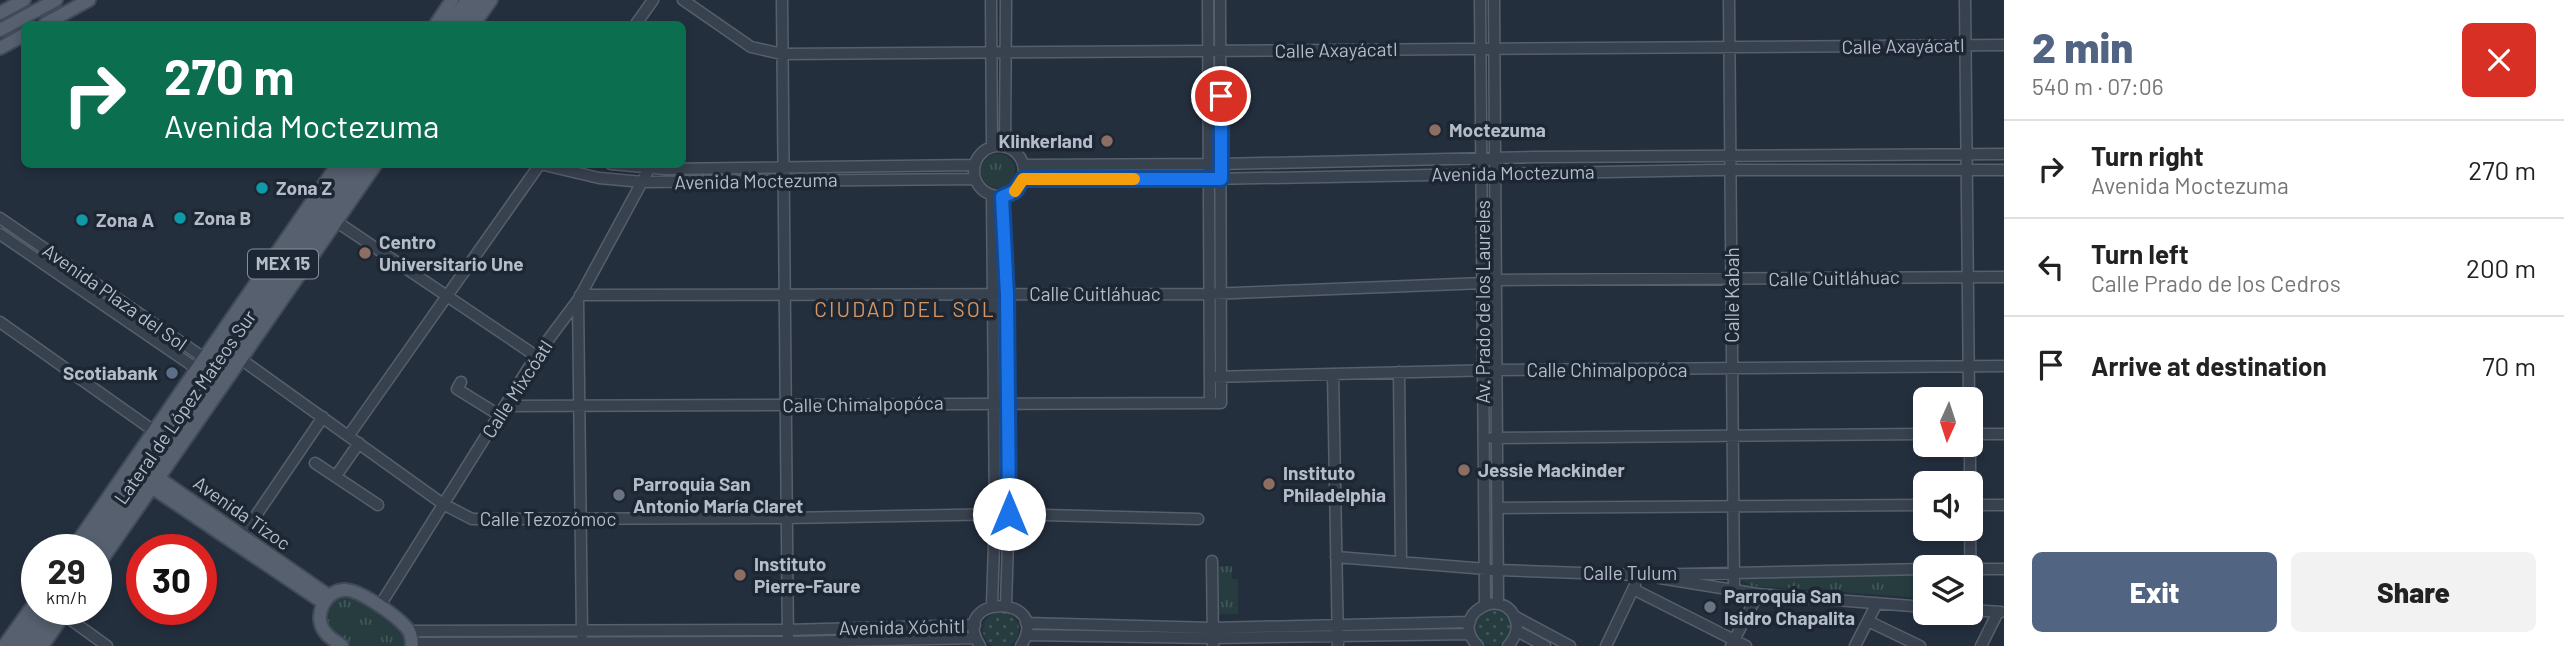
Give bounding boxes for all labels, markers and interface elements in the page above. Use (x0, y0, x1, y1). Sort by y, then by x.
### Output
text: 2 min (2032, 21, 2133, 71)
button: close (2462, 23, 2536, 97)
street label: Calle Axayácatl (1841, 33, 1965, 58)
street label: Calle Axayácatl (1274, 37, 1398, 62)
text: 270 m (164, 46, 294, 105)
icon: right (49, 49, 140, 140)
pin (1191, 66, 1251, 126)
text: 540 m · 07:06 (2032, 72, 2164, 100)
icon: arrive (1202, 77, 1240, 115)
text: Avenida Moctezuma (164, 106, 439, 144)
place label: Moctezuma (1449, 118, 1546, 141)
marker: Moctezuma (1427, 122, 1443, 138)
place label: Klinkerland (999, 129, 1093, 152)
marker: Klinkerland (1099, 133, 1115, 149)
text: Turn right (2091, 140, 2204, 171)
icon: right (2032, 150, 2070, 188)
text: 270 m (2468, 154, 2536, 185)
street label: Avenida Moctezuma (1431, 160, 1595, 185)
street label: Avenida Moctezuma (674, 168, 838, 193)
text: Avenida Moctezuma (2091, 171, 2289, 199)
place label: Zona Z (276, 176, 332, 199)
marker: Zona Z (254, 180, 270, 196)
street label: Av. Prado de los Laureles (1471, 200, 1494, 404)
place label: Zona B (194, 206, 251, 229)
place label: Zona A (96, 208, 154, 231)
marker: Zona B (172, 210, 188, 226)
marker: Zona A (74, 212, 90, 228)
place label: Centro Universitario Une (379, 230, 524, 275)
street label: Avenida Plaza del Sol (39, 238, 192, 355)
text: Turn left (2091, 238, 2189, 269)
marker: Centro Universitario Une (357, 245, 373, 261)
street label: Calle Kabah (1720, 247, 1743, 343)
icon: left (2032, 248, 2070, 286)
road number: MEX 15 (248, 250, 318, 278)
text: 200 m (2466, 252, 2536, 283)
street label: Calle Cuitláhuac (1768, 265, 1900, 290)
text: Calle Prado de los Cedros (2091, 269, 2341, 297)
street label: Calle Cuitláhuac (1029, 282, 1161, 305)
district label: CIUDAD DEL SOL (814, 296, 996, 321)
street label: Lateral de López Mateos Sur (109, 305, 260, 508)
street label: Calle Mixcóatl (476, 336, 557, 442)
icon: arrive (2032, 346, 2070, 384)
text: Arrive at destination (2091, 350, 2327, 381)
text: 70 m (2482, 350, 2536, 381)
street label: Calle Chimalpopóca (1526, 358, 1688, 381)
place label: Scotiabank (63, 361, 158, 384)
marker: Scotiabank (164, 365, 180, 381)
north arrow (1913, 387, 1983, 457)
map controls (1913, 387, 1983, 625)
street label: Calle Chimalpopóca (782, 391, 944, 416)
place label: Jessie Mackinder (1478, 458, 1626, 481)
place label: Instituto Philadelphia (1283, 461, 1386, 506)
marker: Jessie Mackinder (1456, 462, 1472, 478)
street label: Avenida Tizoc (189, 471, 295, 554)
button: sound (1913, 471, 1983, 541)
place label: Parroquia San Antonio María Claret (633, 472, 803, 517)
marker: Instituto Philadelphia (1261, 476, 1277, 492)
position arrow (972, 477, 1046, 551)
marker: Parroquia San Antonio María Claret (611, 487, 627, 503)
street label: Calle Tezozómoc (480, 507, 616, 530)
speed limit sign: 30 (126, 534, 217, 625)
text: 29 (47, 549, 86, 591)
place label: Instituto Pierre-Faure (754, 552, 861, 597)
button: Exit (2032, 552, 2277, 632)
button: Share (2291, 552, 2536, 632)
button: layers (1913, 555, 1983, 625)
street label: Calle Tulum (1583, 561, 1677, 584)
marker: Instituto Pierre-Faure (732, 567, 748, 583)
place label: Parroquia San Isidro Chapalita (1724, 584, 1855, 629)
text: km/h (46, 586, 87, 608)
marker: Parroquia San Isidro Chapalita (1702, 599, 1718, 615)
street label: Avenida Xóchitl (839, 614, 965, 639)

